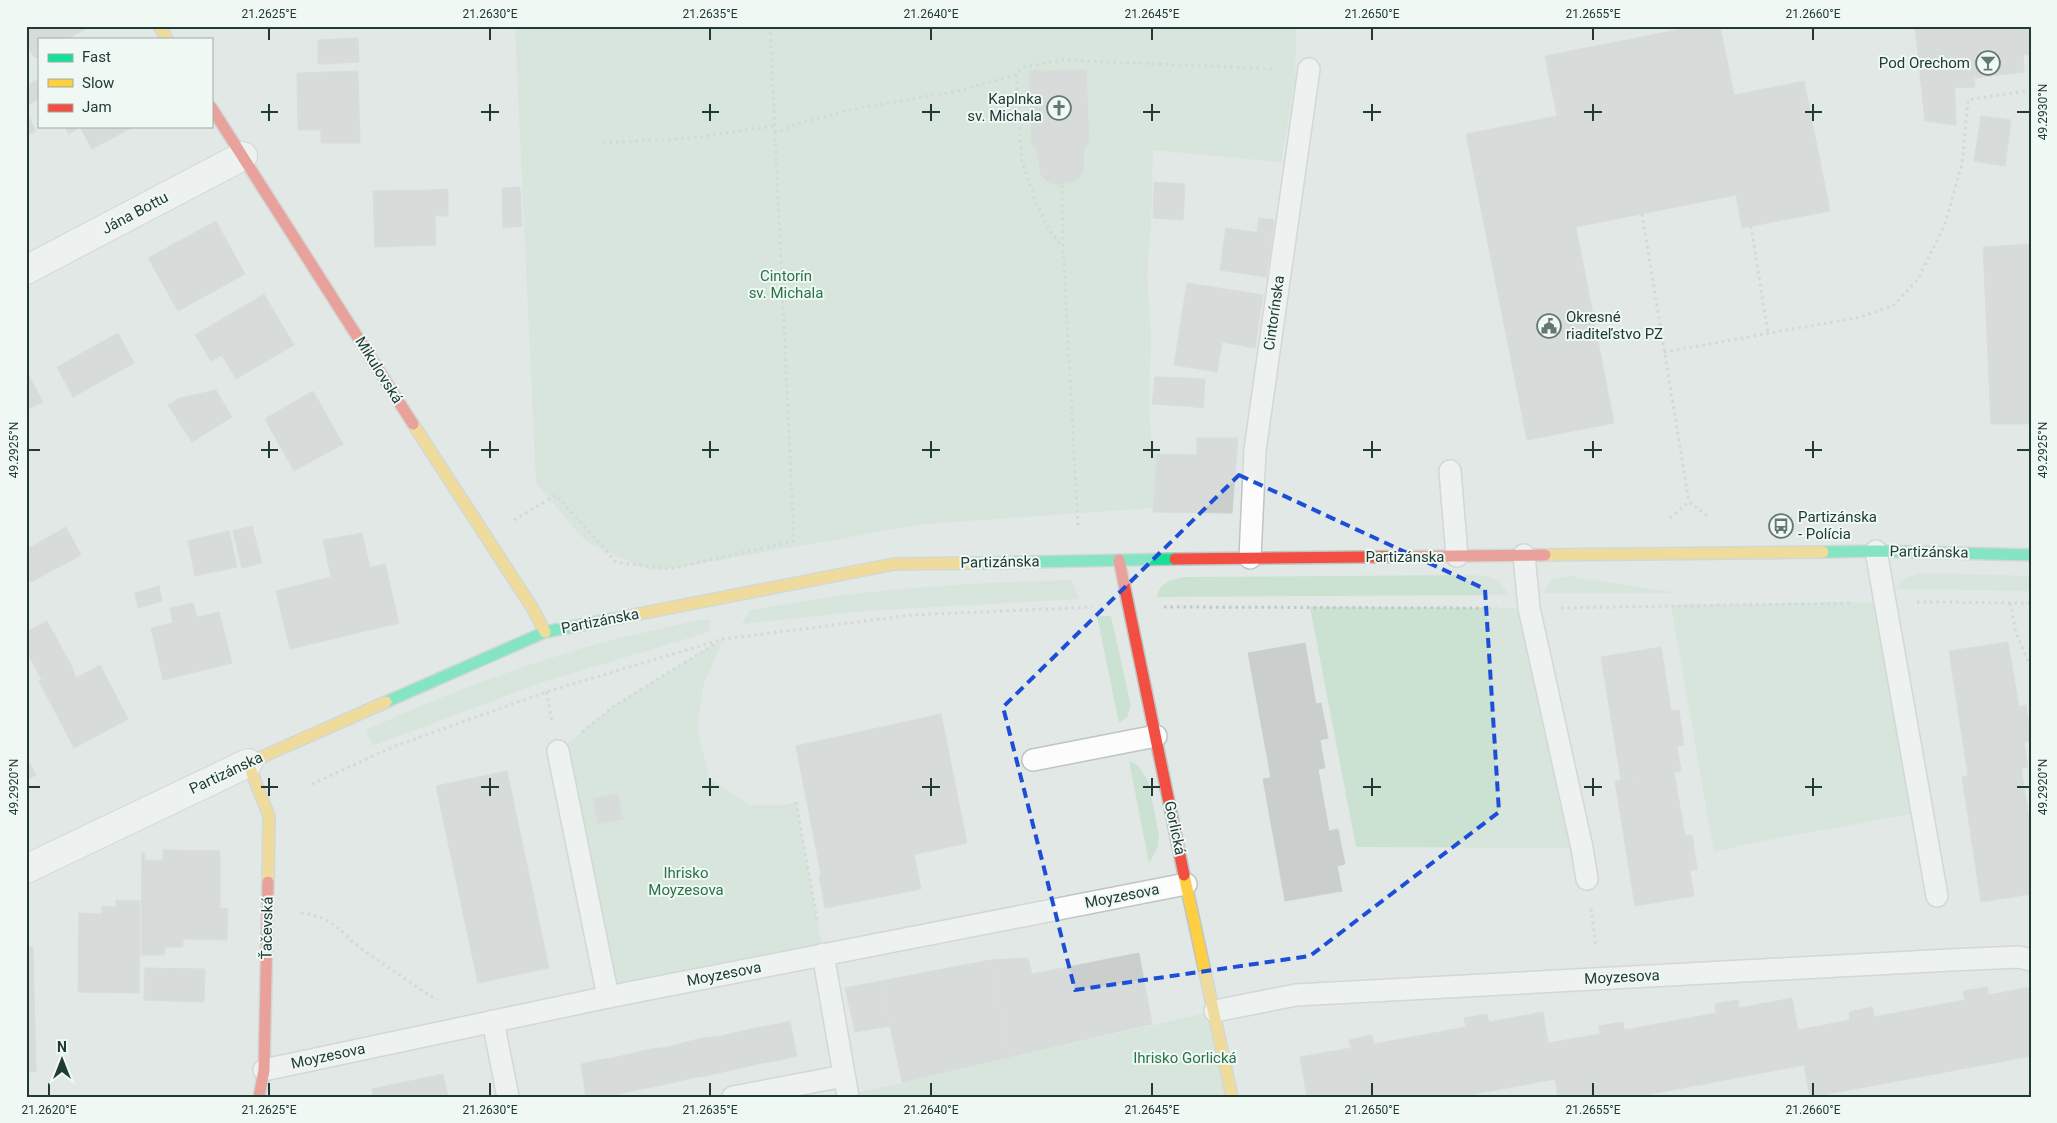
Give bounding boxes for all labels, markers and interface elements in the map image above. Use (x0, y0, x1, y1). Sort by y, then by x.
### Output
text: 21.2625°E (242, 7, 297, 21)
text: 21.2630°E (463, 7, 518, 21)
text: 21.2635°E (683, 7, 738, 21)
text: 21.2640°E (904, 7, 959, 21)
text: 21.2645°E (1125, 7, 1180, 21)
text: 21.2650°E (1345, 7, 1400, 21)
text: 21.2655°E (1566, 7, 1621, 21)
text: 21.2660°E (1786, 7, 1841, 21)
legend (38, 38, 212, 128)
text: Fast (82, 48, 111, 66)
bar icon: Pod Orechom (1975, 50, 2001, 76)
place label: Pod Orechom (1879, 54, 1970, 72)
text: Slow (82, 74, 114, 92)
text: 49.2930°N (2036, 84, 2050, 140)
place label: Kaplnka sv. Michala (967, 90, 1042, 125)
church icon: Kaplnka sv. Michala (1046, 95, 1072, 121)
text: Jam (82, 98, 112, 116)
street label: Jána Bottu (99, 188, 171, 238)
park label: Cintorín sv. Michala (749, 267, 823, 302)
street label: Cintorínska (1260, 274, 1288, 352)
place label: Okresné riaditeľstvo PZ (1566, 308, 1663, 343)
public building icon: Okresné riaditeľstvo PZ (1536, 313, 1562, 339)
street label: Mikulovská (351, 333, 407, 407)
text: 49.2925°N (7, 422, 21, 478)
text: 49.2925°N (2036, 422, 2050, 478)
place label: Partizánska - Polícia (1798, 508, 1877, 543)
bus stop icon: Partizánska - Polícia (1768, 513, 1794, 539)
street label: Partizánska (1889, 542, 1969, 562)
street label: Partizánska (1366, 548, 1444, 566)
street label: Partizánska (960, 552, 1040, 572)
street label: Partizánska (560, 605, 640, 637)
street label: Partizánska (186, 748, 266, 798)
text: 49.2920°N (7, 759, 21, 815)
text: 49.2920°N (2036, 759, 2050, 815)
street label: Gorlická (1161, 799, 1189, 857)
park label: Ihrisko Moyzesova (648, 864, 724, 899)
street label: Moyzesova (1083, 880, 1161, 912)
street label: Ťačevská (257, 896, 277, 960)
street label: Moyzesova (685, 958, 763, 990)
street label: Moyzesova (1584, 966, 1660, 988)
north arrow (38, 1036, 88, 1086)
text: N (57, 1039, 67, 1055)
street label: Moyzesova (289, 1039, 367, 1073)
park label: Ihrisko Gorlická (1133, 1049, 1237, 1067)
text: 21.2620°E (22, 1103, 77, 1117)
text: 21.2625°E (242, 1103, 297, 1117)
text: 21.2630°E (463, 1103, 518, 1117)
text: 21.2635°E (683, 1103, 738, 1117)
text: 21.2640°E (904, 1103, 959, 1117)
text: 21.2645°E (1125, 1103, 1180, 1117)
text: 21.2650°E (1345, 1103, 1400, 1117)
text: 21.2655°E (1566, 1103, 1621, 1117)
text: 21.2660°E (1786, 1103, 1841, 1117)

